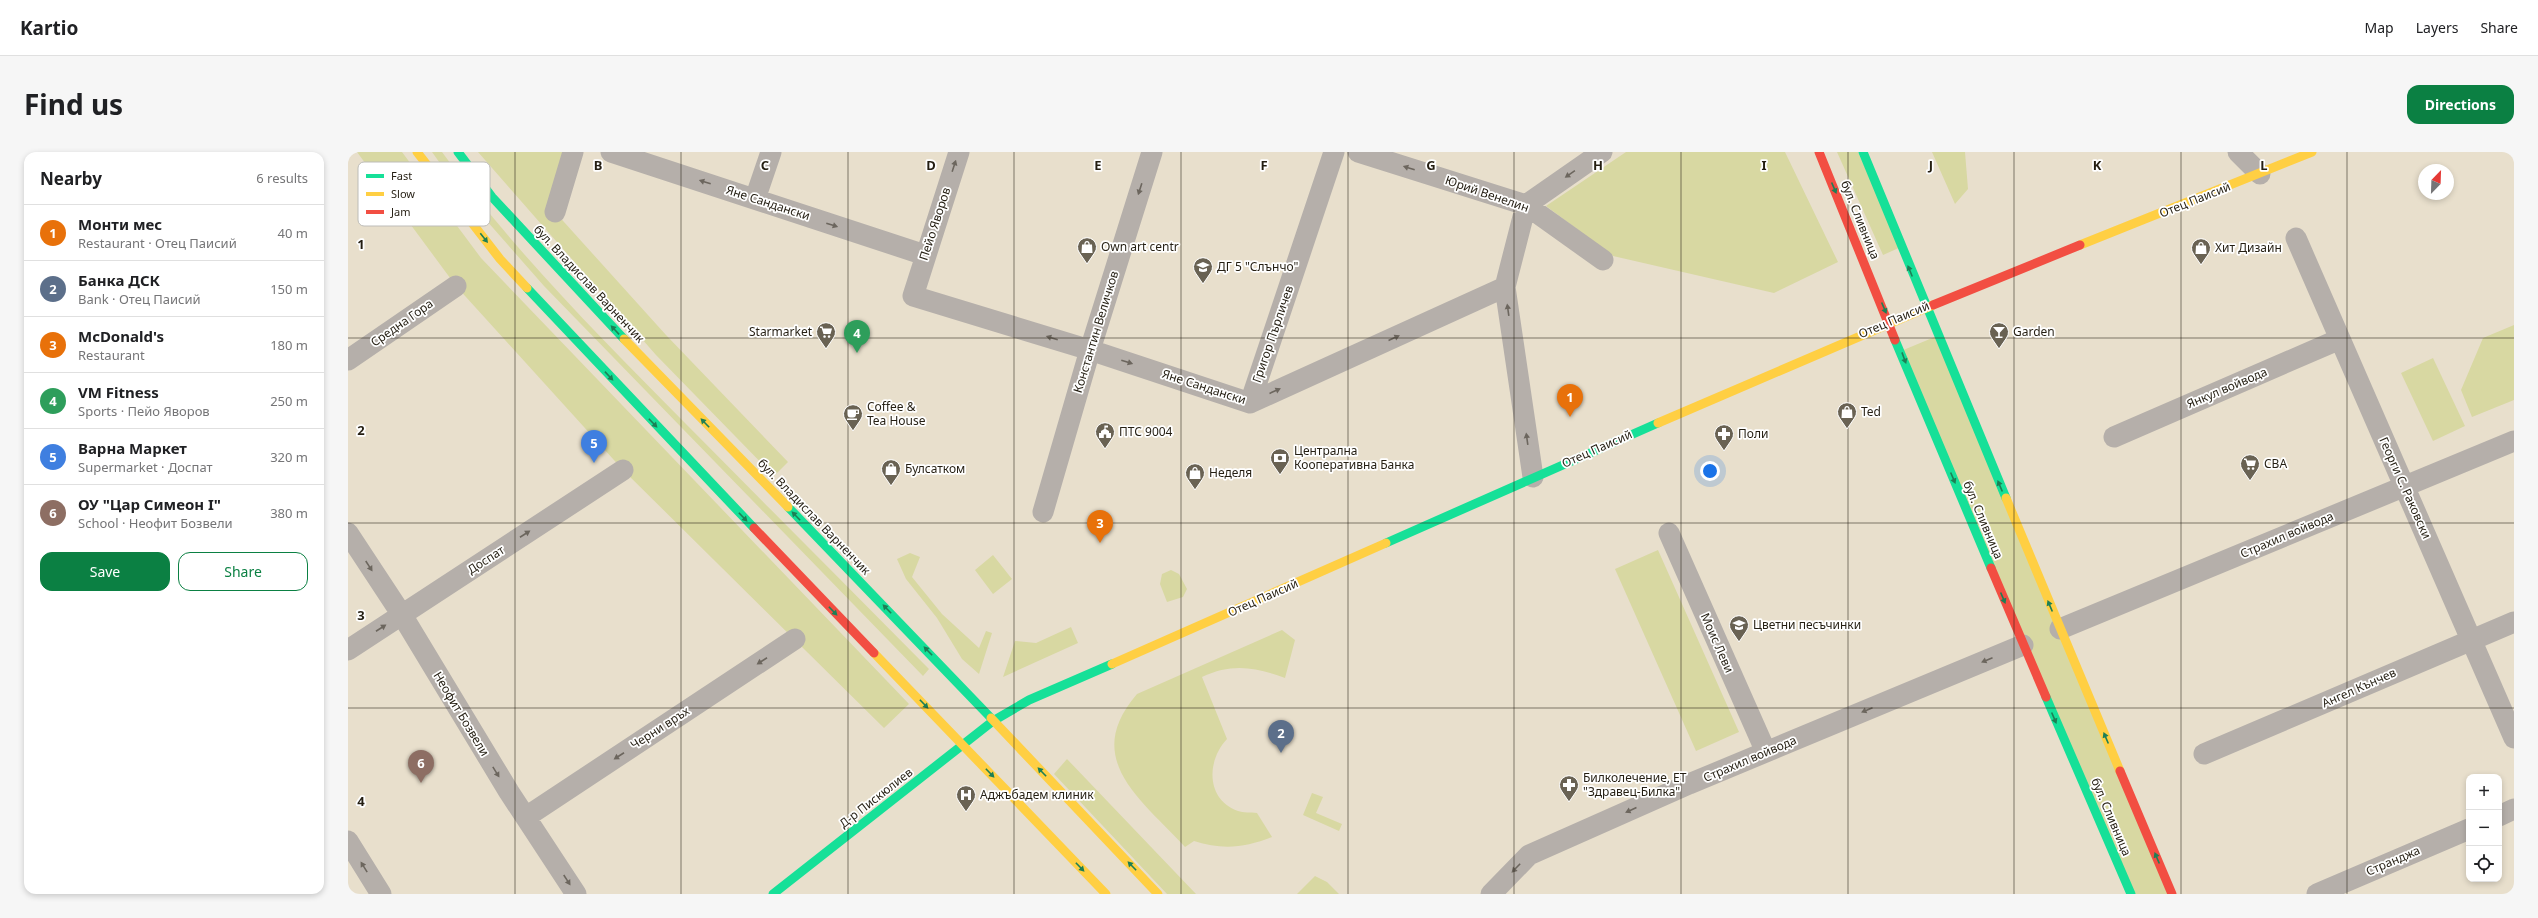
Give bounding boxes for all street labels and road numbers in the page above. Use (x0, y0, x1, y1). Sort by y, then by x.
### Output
street label: Юрий Венелин (1443, 171, 1531, 216)
street label: бул. Сливница (1837, 178, 1884, 262)
street label: Отец Паисий (2157, 178, 2233, 222)
street label: Яне Сандански (724, 181, 812, 224)
street label: Пейо Яворов (915, 185, 954, 263)
street label: бул. Владислав Варненчик (530, 221, 649, 347)
street label: Константин Величков (1069, 269, 1122, 395)
street label: Григор Пърличев (1248, 283, 1297, 385)
street label: Средна Гора (367, 295, 436, 350)
street label: Отец Паисий (1856, 297, 1932, 342)
street label: Янкул войвода (2184, 363, 2270, 412)
street label: Яне Сандански (1160, 365, 1248, 408)
street label: Отец Паисий (1559, 425, 1635, 472)
street label: Георги С. Раковски (2375, 434, 2436, 541)
street label: бул. Владислав Варненчик (754, 455, 875, 579)
street label: бул. Сливница (1959, 478, 2008, 562)
street label: Страхил войвода (2238, 507, 2336, 562)
street label: Доспат (464, 541, 508, 578)
street label: Отец Паисий (1225, 574, 1301, 621)
street label: Моис Леви (1697, 610, 1738, 675)
street label: Ангел Кънчев (2319, 663, 2399, 711)
street label: Неофит Бозвели (429, 668, 493, 759)
street label: Черни връх (627, 702, 693, 753)
street label: Страхил войвода (1701, 731, 1799, 786)
street label: Д-р Пискюлиев (835, 763, 916, 832)
street label: бул. Сливница (2087, 775, 2136, 859)
street label: Странджа (2363, 841, 2423, 880)

